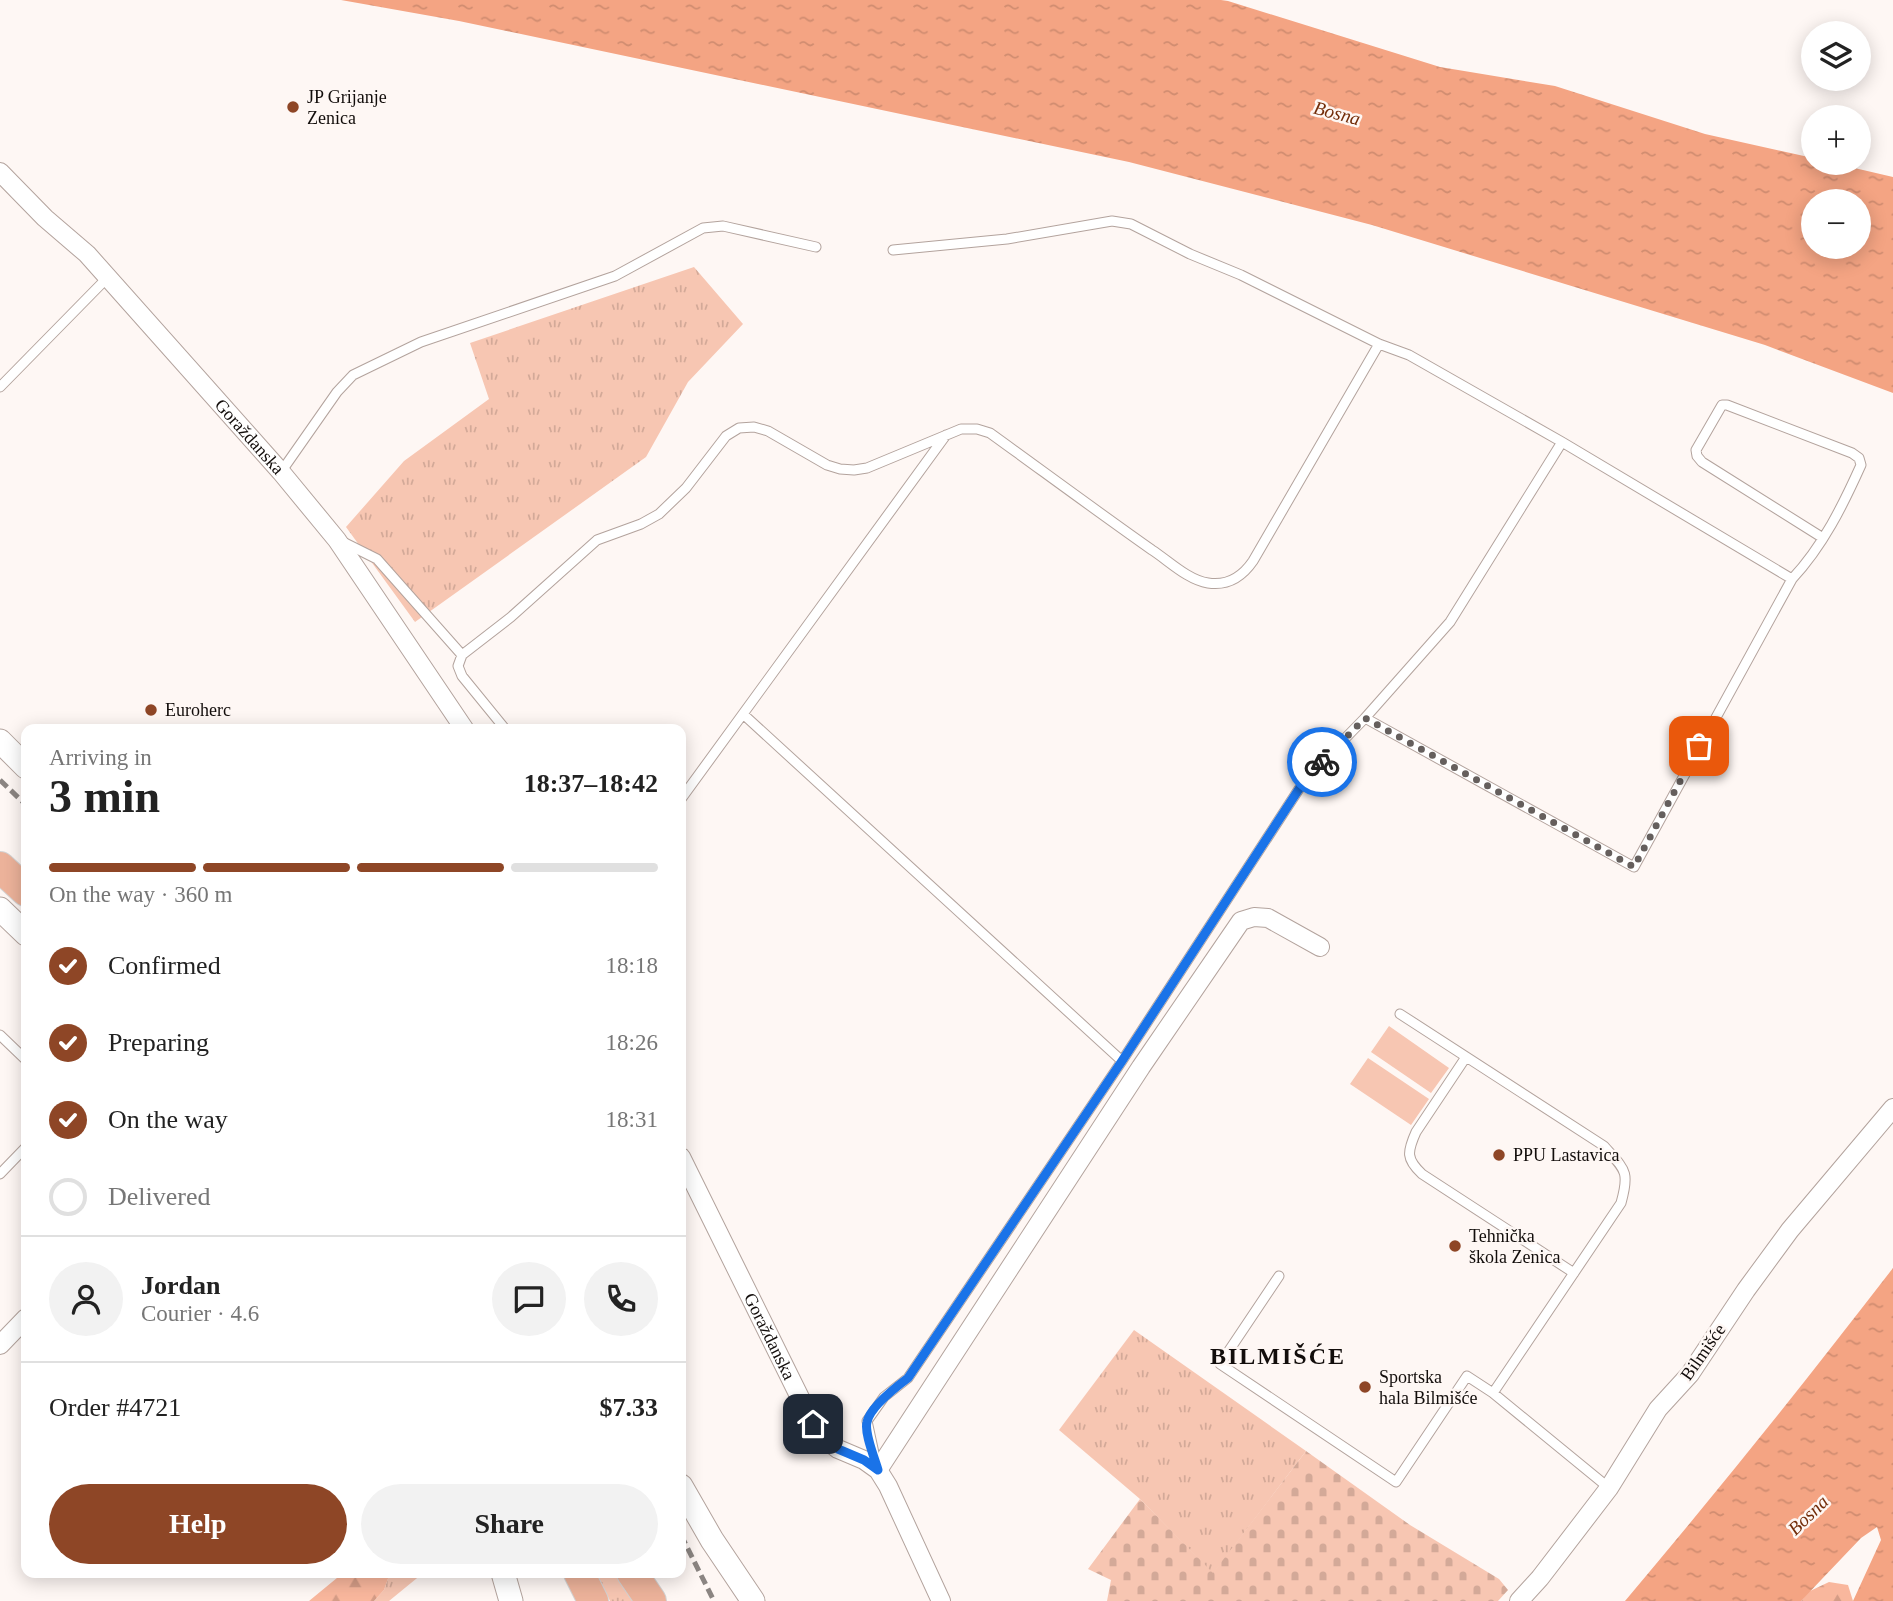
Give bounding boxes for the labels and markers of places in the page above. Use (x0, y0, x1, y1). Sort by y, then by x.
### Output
place label: JP Grijanje Zenica (307, 87, 387, 128)
marker: JP Grijanje Zenica (285, 99, 301, 115)
place label: Euroherc (165, 700, 231, 720)
marker: Euroherc (143, 702, 159, 718)
pin (1669, 716, 1729, 776)
place label: PPU Lastavica (1513, 1145, 1619, 1165)
marker: PPU Lastavica (1491, 1147, 1507, 1163)
place label: Tehnička škola Zenica (1469, 1226, 1560, 1267)
marker: Tehnička škola Zenica (1447, 1238, 1463, 1254)
place label: Sportska hala Bilmišće (1379, 1367, 1477, 1408)
marker: Sportska hala Bilmišće (1357, 1379, 1373, 1395)
pin (783, 1394, 843, 1454)

